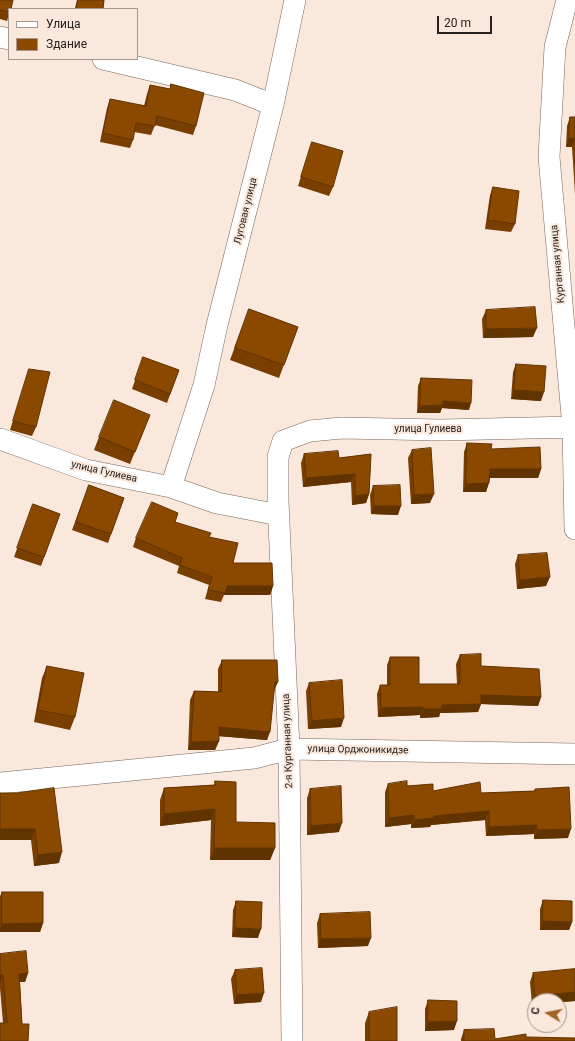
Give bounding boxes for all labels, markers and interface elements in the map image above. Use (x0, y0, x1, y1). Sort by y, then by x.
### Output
legend (8, 8, 138, 60)
scale bar (439, 8, 494, 34)
text: 20 m (444, 16, 471, 30)
text: Улица (46, 17, 81, 31)
text: Здание (46, 37, 87, 51)
street label: Луговая улица (232, 176, 260, 246)
street label: Курганная улица (549, 224, 567, 304)
street label: улица Гулиева (394, 423, 462, 435)
street label: улица Гулиева (70, 459, 138, 485)
street label: 2-я Курганная улица (280, 693, 296, 789)
street label: улица Орджоникидзе (308, 743, 408, 757)
north arrow (527, 993, 567, 1033)
text: С (529, 1006, 543, 1016)

